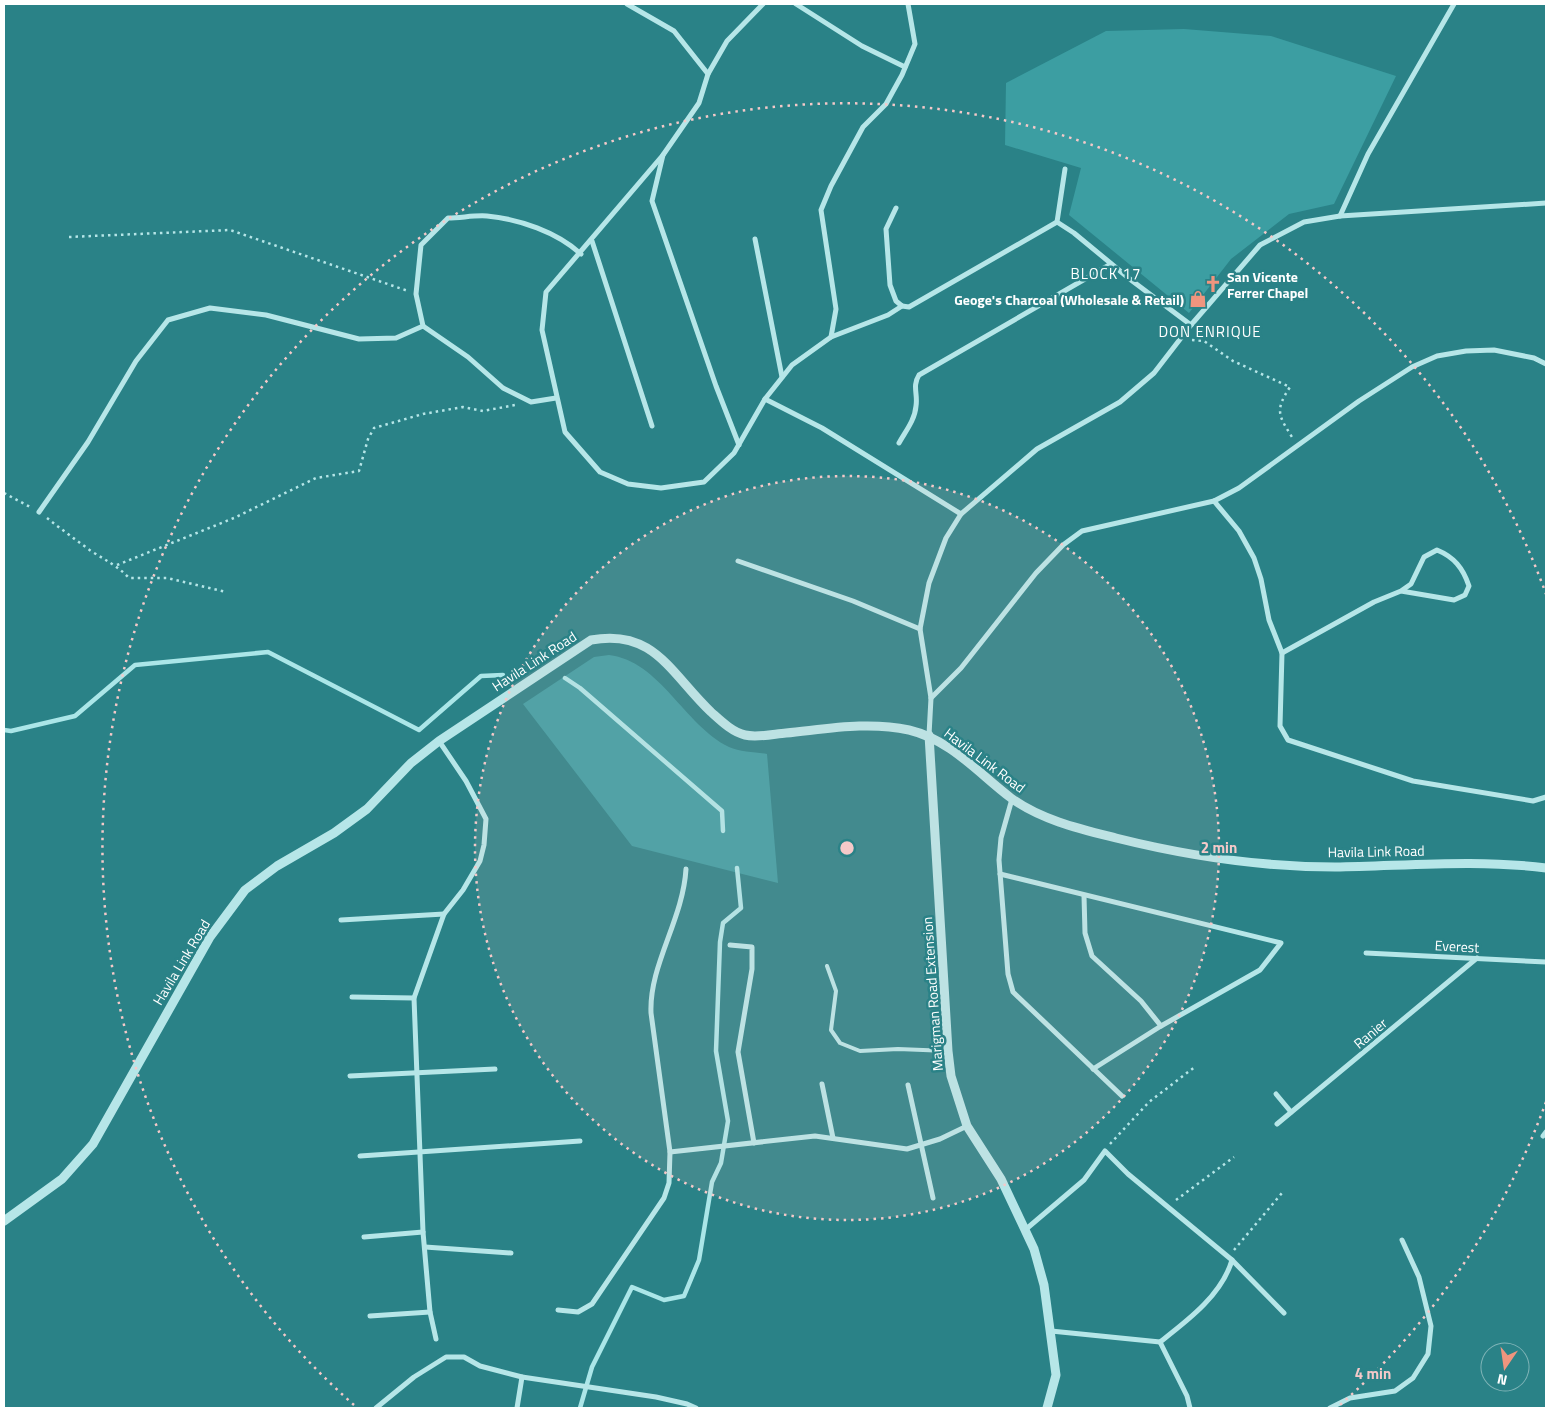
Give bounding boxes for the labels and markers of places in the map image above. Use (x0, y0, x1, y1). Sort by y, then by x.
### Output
place label: San Vicente Ferrer Chapel (1227, 266, 1308, 303)
church icon: San Vicente Ferrer Chapel (1203, 274, 1223, 294)
place label: Geoge's Charcoal (Wholesale & Retail) (954, 289, 1184, 310)
shop icon: Geoge's Charcoal (Wholesale & Retail) (1188, 289, 1208, 309)
centre of rings (838, 839, 856, 857)

